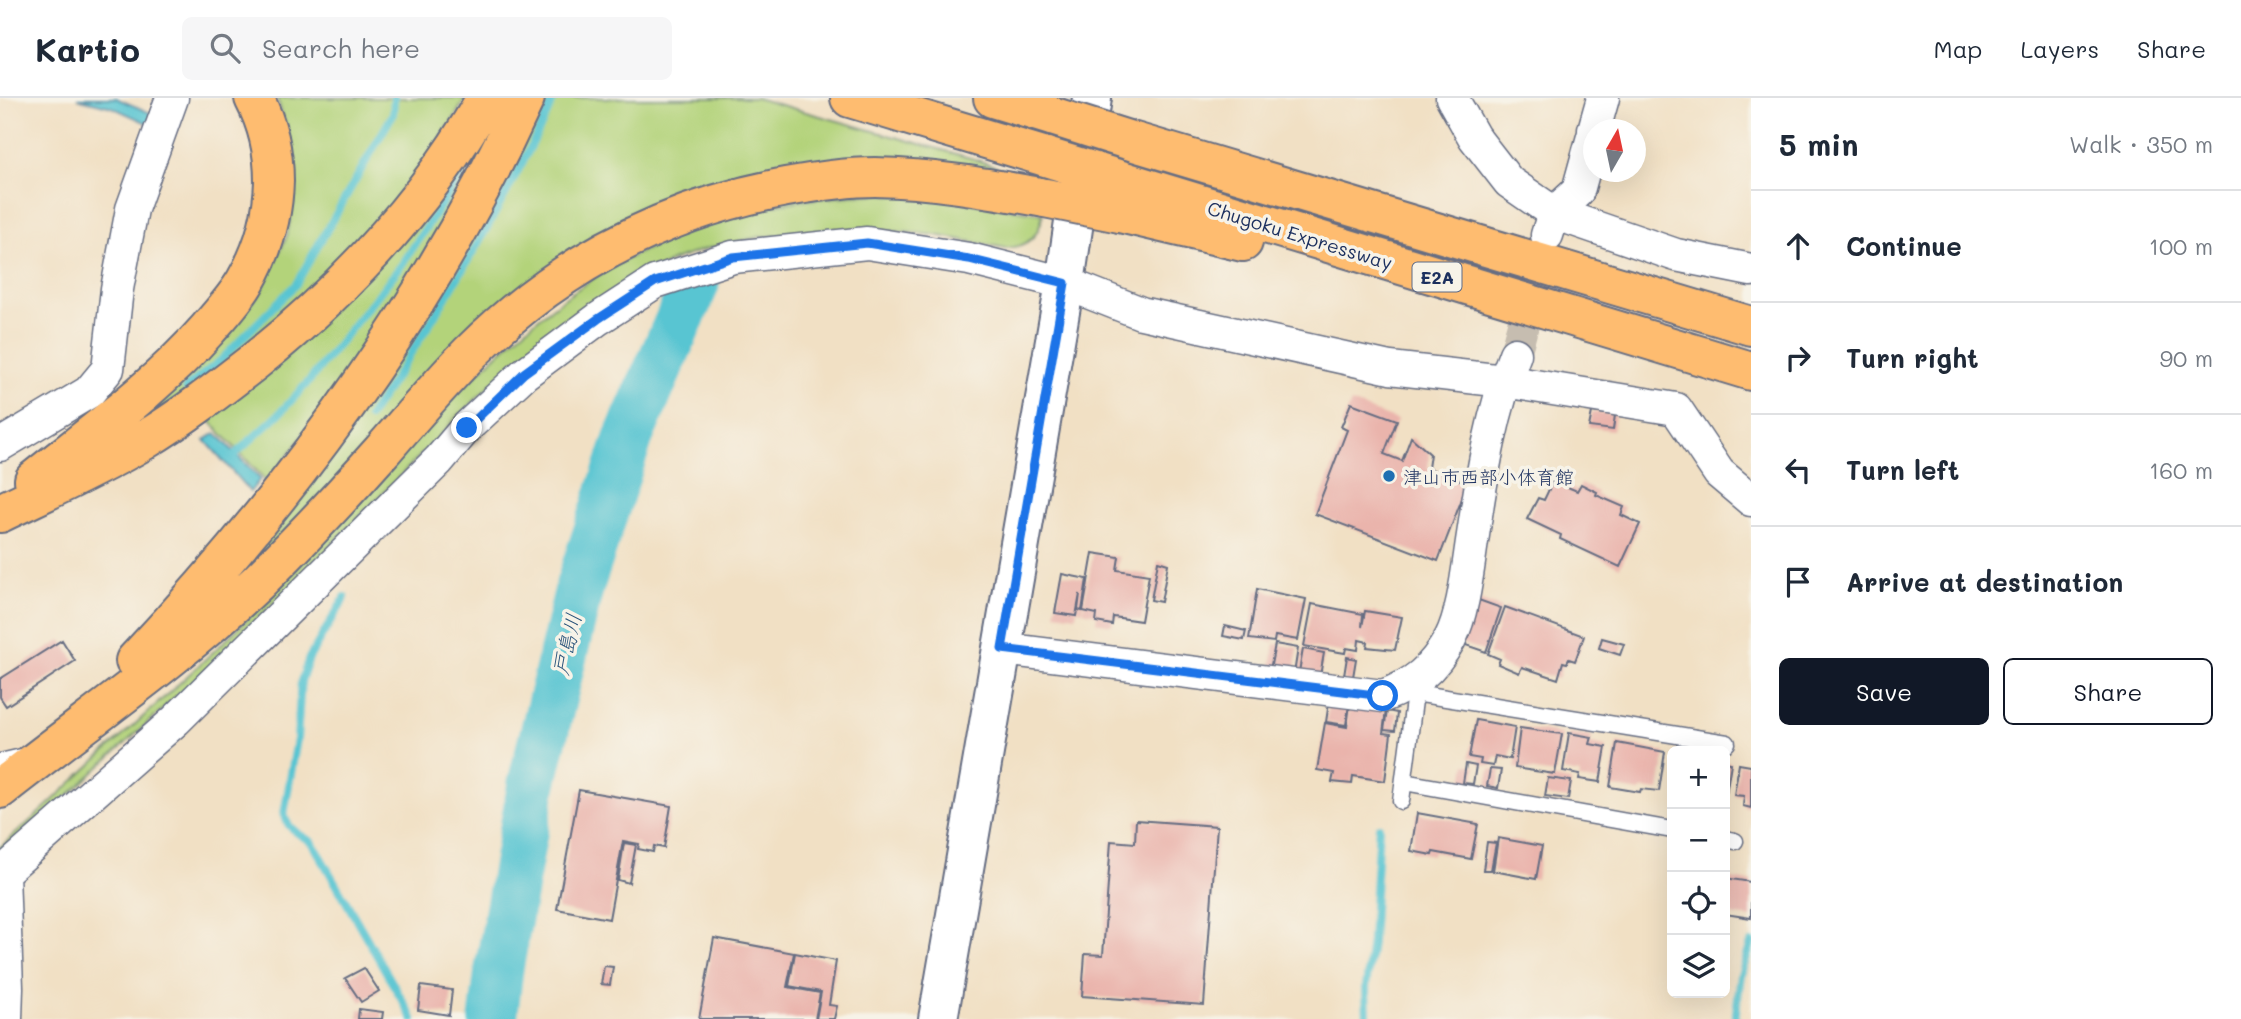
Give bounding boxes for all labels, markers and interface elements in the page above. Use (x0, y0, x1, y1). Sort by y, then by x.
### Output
search box (182, 17, 672, 80)
text: Kartio (35, 27, 140, 70)
icon: search (206, 29, 244, 67)
text: Search here (262, 31, 420, 65)
text: Map (1934, 33, 1982, 64)
text: Layers (2020, 33, 2099, 64)
text: Share (2137, 33, 2206, 64)
north arrow (1583, 119, 1646, 182)
text: 5 min (1779, 124, 1859, 164)
text: Walk · 350 m (2069, 129, 2213, 159)
street label: Chugoku Expressway (1205, 195, 1395, 275)
icon: ahead (1779, 227, 1817, 265)
text: Continue (1846, 229, 1962, 263)
text: 100 m (2149, 231, 2213, 261)
road number: E2A (1412, 262, 1462, 292)
icon: right (1779, 339, 1817, 377)
text: Turn right (1846, 341, 1979, 375)
text: 90 m (2160, 343, 2213, 373)
route end (451, 412, 482, 443)
icon: left (1779, 451, 1817, 489)
text: Turn left (1846, 453, 1959, 487)
text: 160 m (2149, 455, 2213, 485)
place label: 津山市西部小体育館 (1403, 464, 1574, 489)
marker: 津山市西部小体育館 (1381, 468, 1397, 484)
icon: arrive (1779, 563, 1817, 601)
text: Arrive at destination (1846, 565, 2123, 599)
water label: 戸島川 (546, 610, 586, 678)
button: Save (1779, 658, 1989, 725)
button: Share (2003, 658, 2213, 725)
route start (1367, 680, 1398, 711)
map controls (1667, 746, 1730, 998)
button: + (1667, 746, 1730, 809)
button: − (1667, 809, 1730, 872)
button: locate (1667, 872, 1730, 935)
button: layers (1667, 935, 1730, 998)

